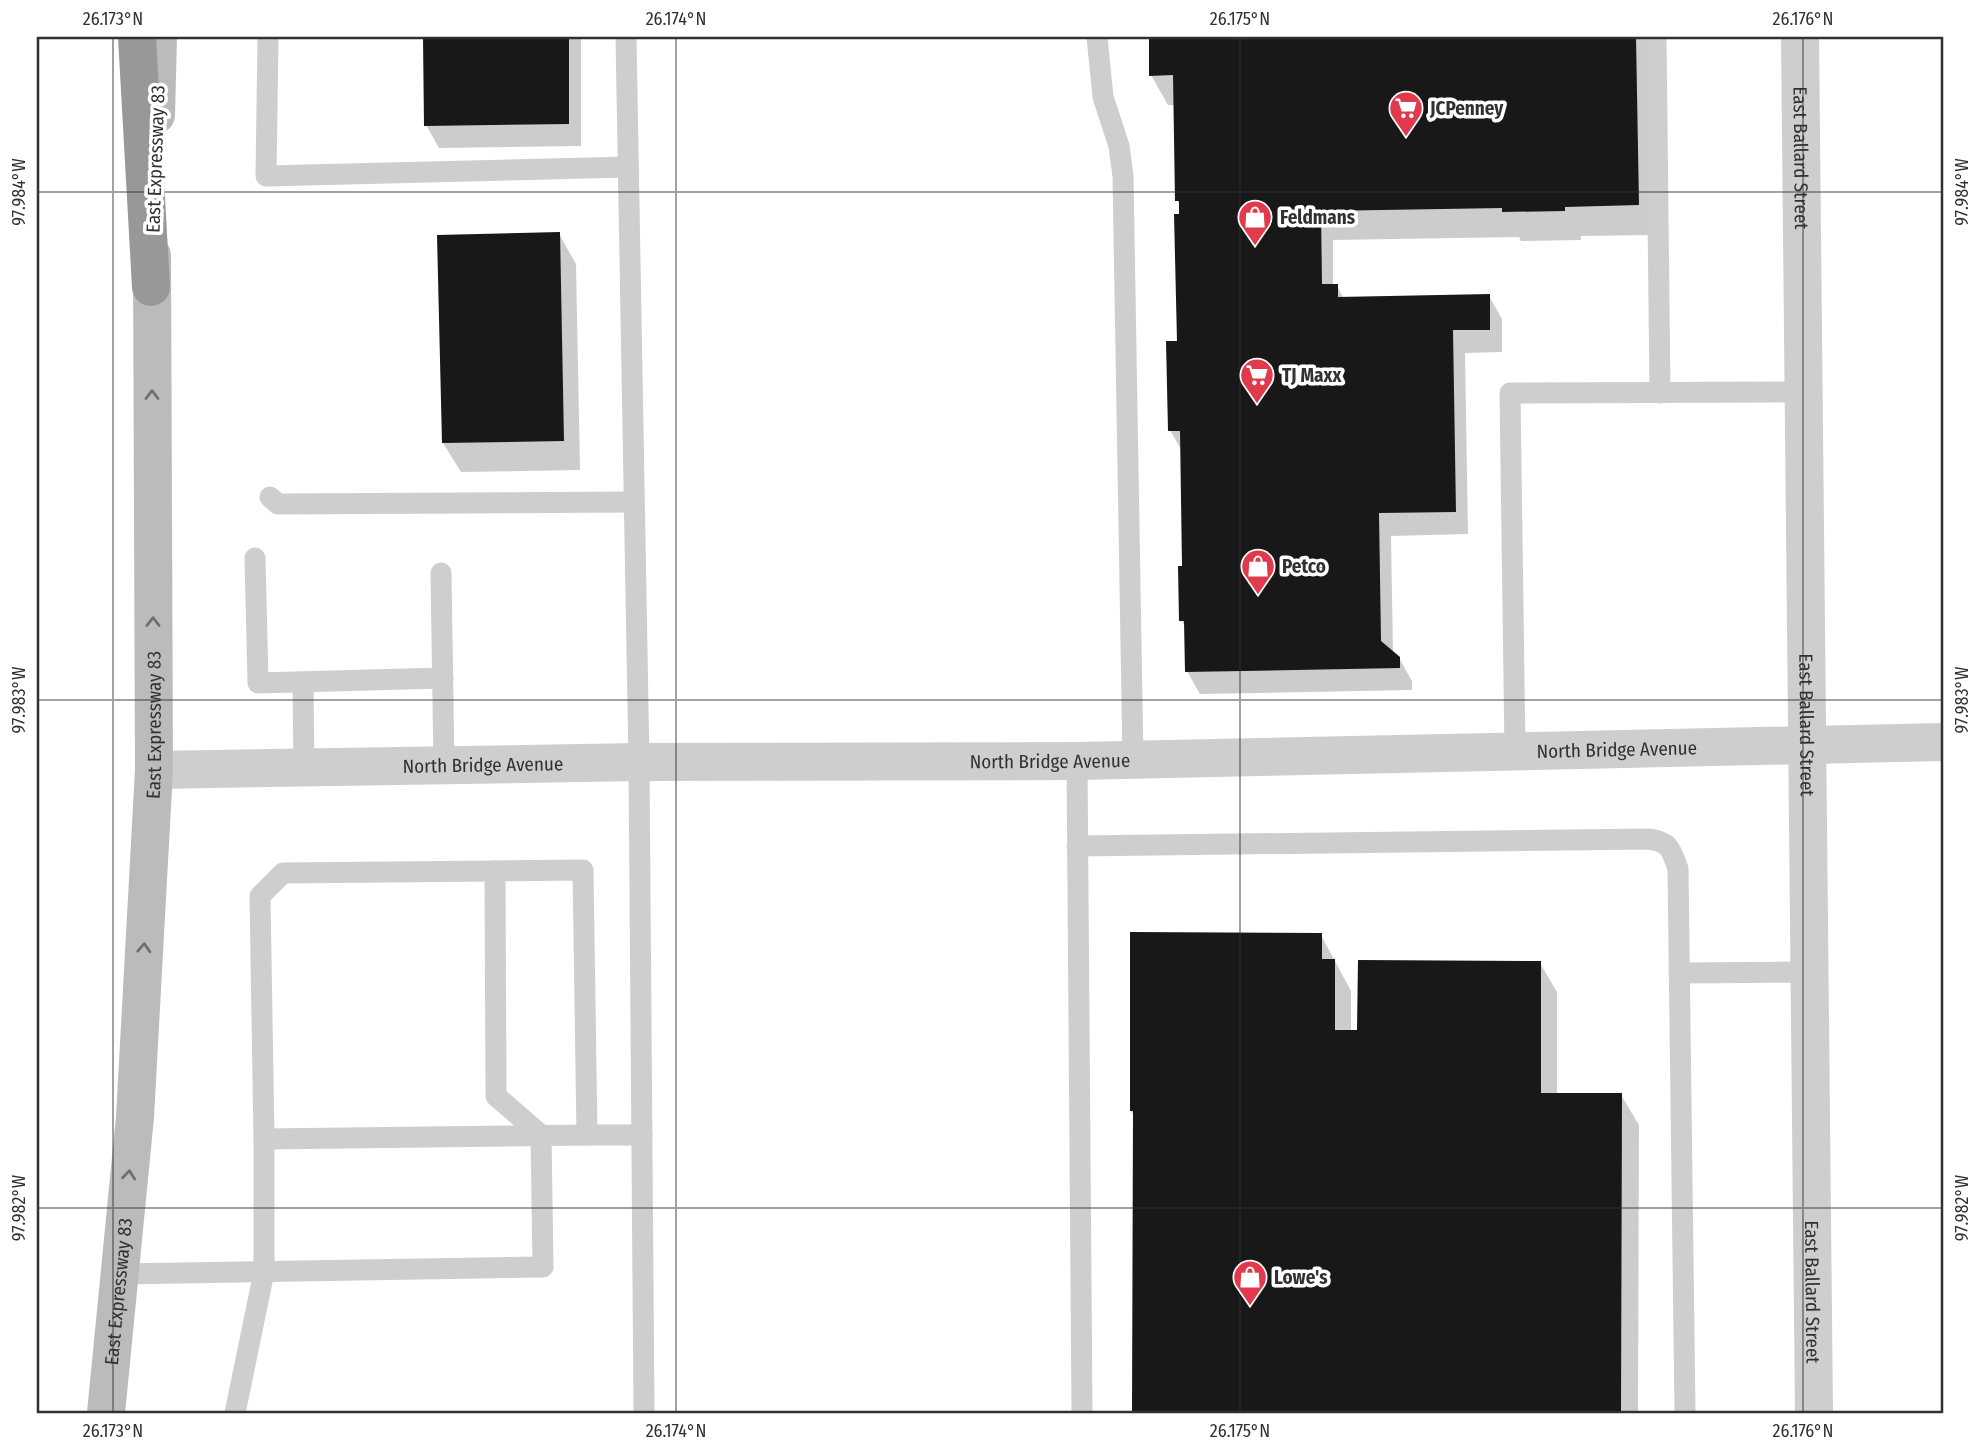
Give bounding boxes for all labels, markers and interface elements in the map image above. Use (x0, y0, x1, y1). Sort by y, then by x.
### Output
text: 26.173°N (83, 8, 143, 30)
text: 26.174°N (646, 8, 706, 30)
text: 26.175°N (1210, 8, 1270, 30)
text: 26.176°N (1773, 8, 1833, 30)
street label: East Expressway 83 (141, 85, 170, 233)
street label: East Ballard Street (1789, 86, 1813, 230)
supermarket icon: JCPenney (1387, 89, 1425, 138)
place label: JCPenney (1429, 97, 1504, 120)
text: 97.984°W (8, 158, 30, 226)
text: 97.984°W (1951, 158, 1973, 226)
shop icon: Feldmans (1236, 198, 1274, 247)
place label: Feldmans (1280, 206, 1356, 229)
supermarket icon: TJ Maxx (1238, 356, 1276, 405)
place label: TJ Maxx (1282, 364, 1342, 387)
one-way arrow (144, 389, 160, 400)
shop icon: Petco (1239, 547, 1277, 596)
place label: Petco (1282, 555, 1326, 578)
one-way arrow (145, 617, 161, 627)
street label: East Expressway 83 (141, 651, 166, 799)
street label: East Ballard Street (1794, 653, 1819, 797)
text: 97.983°W (8, 666, 30, 733)
text: 97.983°W (1951, 666, 1973, 733)
street label: North Bridge Avenue (1536, 736, 1697, 763)
street label: North Bridge Avenue (970, 749, 1130, 773)
street label: North Bridge Avenue (403, 752, 563, 778)
one-way arrow (136, 942, 151, 953)
one-way arrow (121, 1169, 136, 1180)
text: 97.982°W (8, 1174, 30, 1241)
text: 97.982°W (1951, 1174, 1973, 1241)
street label: East Expressway 83 (100, 1217, 137, 1366)
street label: East Ballard Street (1800, 1220, 1825, 1364)
shop icon: Lowe's (1231, 1258, 1269, 1307)
place label: Lowe's (1274, 1266, 1328, 1289)
text: 26.173°N (83, 1420, 143, 1442)
text: 26.174°N (646, 1420, 706, 1442)
text: 26.175°N (1210, 1420, 1270, 1442)
text: 26.176°N (1773, 1420, 1833, 1442)

